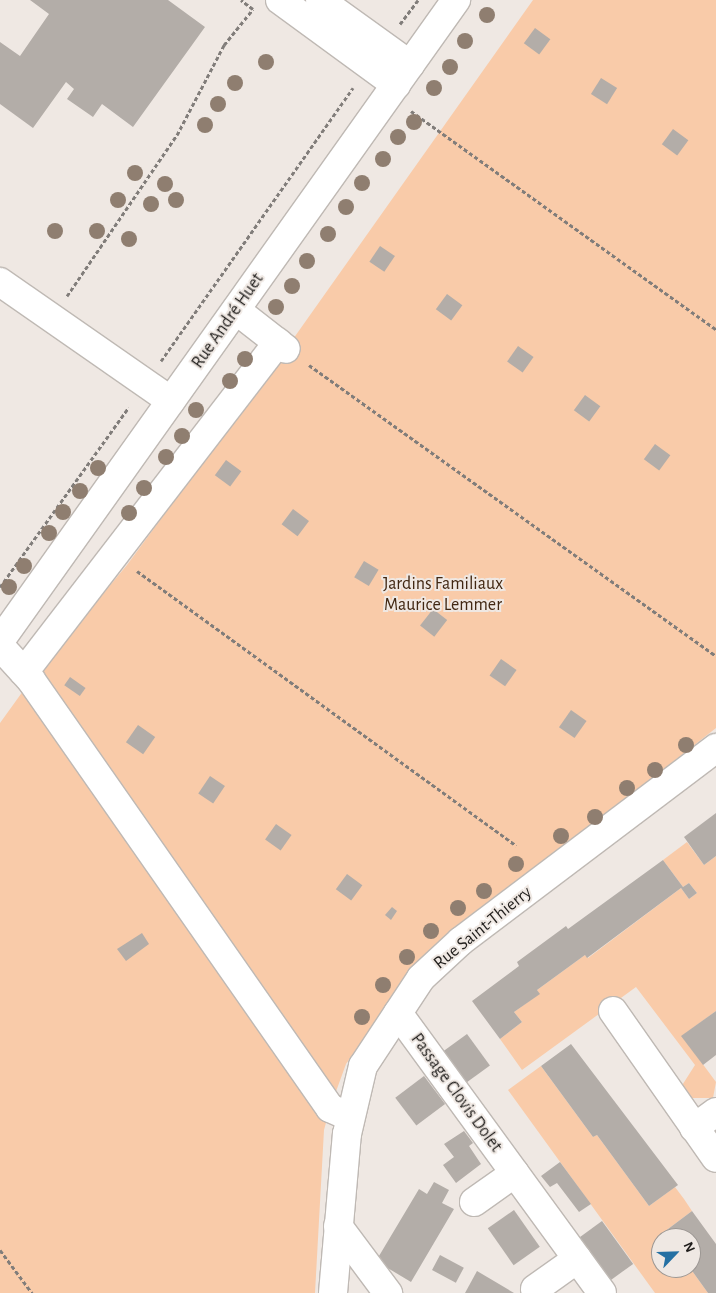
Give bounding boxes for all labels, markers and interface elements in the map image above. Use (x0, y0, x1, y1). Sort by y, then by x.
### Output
street label: Rue André Huet (187, 269, 269, 373)
park label: Jardins Familiaux Maurice Lemmer (383, 574, 503, 616)
street label: Rue Saint-Thierry (430, 882, 536, 974)
street label: Passage Clovis Dolet (406, 1029, 506, 1157)
north arrow (651, 1228, 701, 1278)
text: N (680, 1240, 697, 1255)

